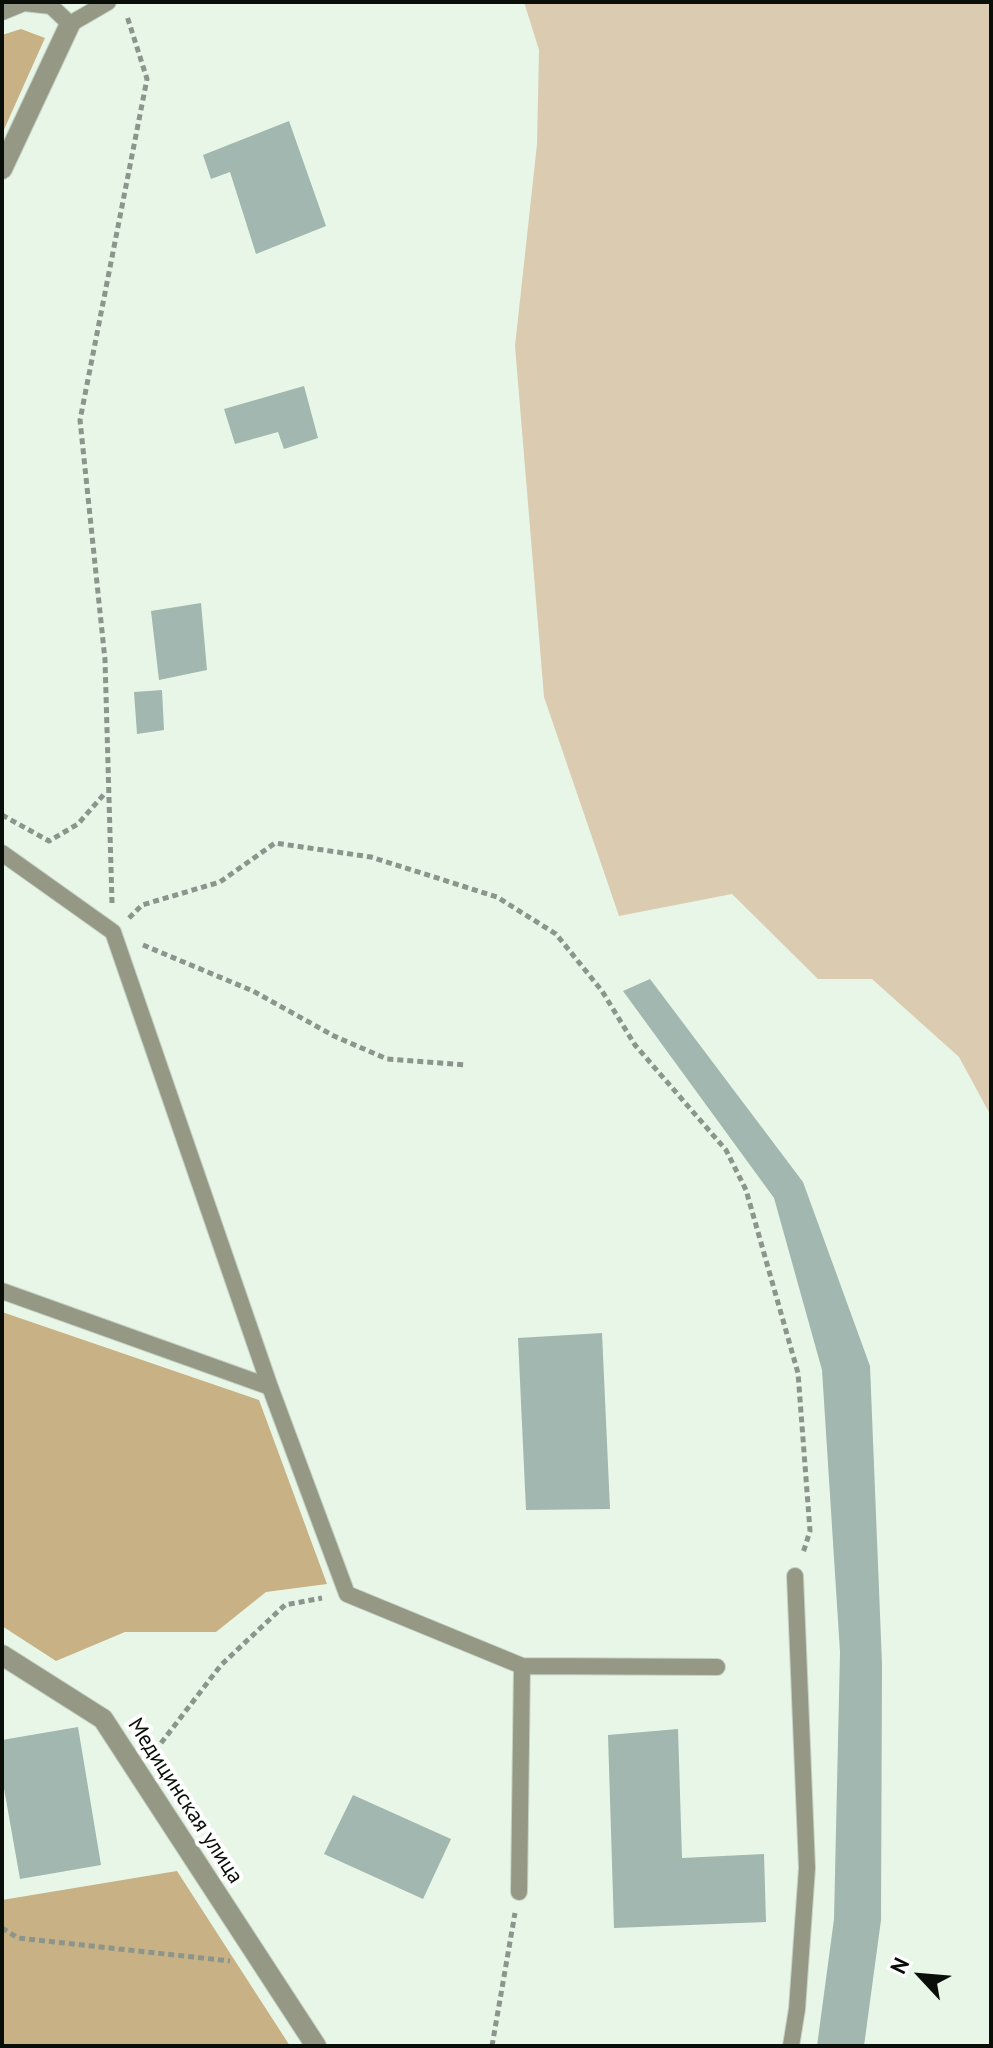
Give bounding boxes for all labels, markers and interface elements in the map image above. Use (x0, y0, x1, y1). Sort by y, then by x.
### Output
street label: Медицинская улица (122, 1713, 248, 1889)
north arrow (881, 1936, 961, 2016)
text: N (884, 1953, 915, 1978)

